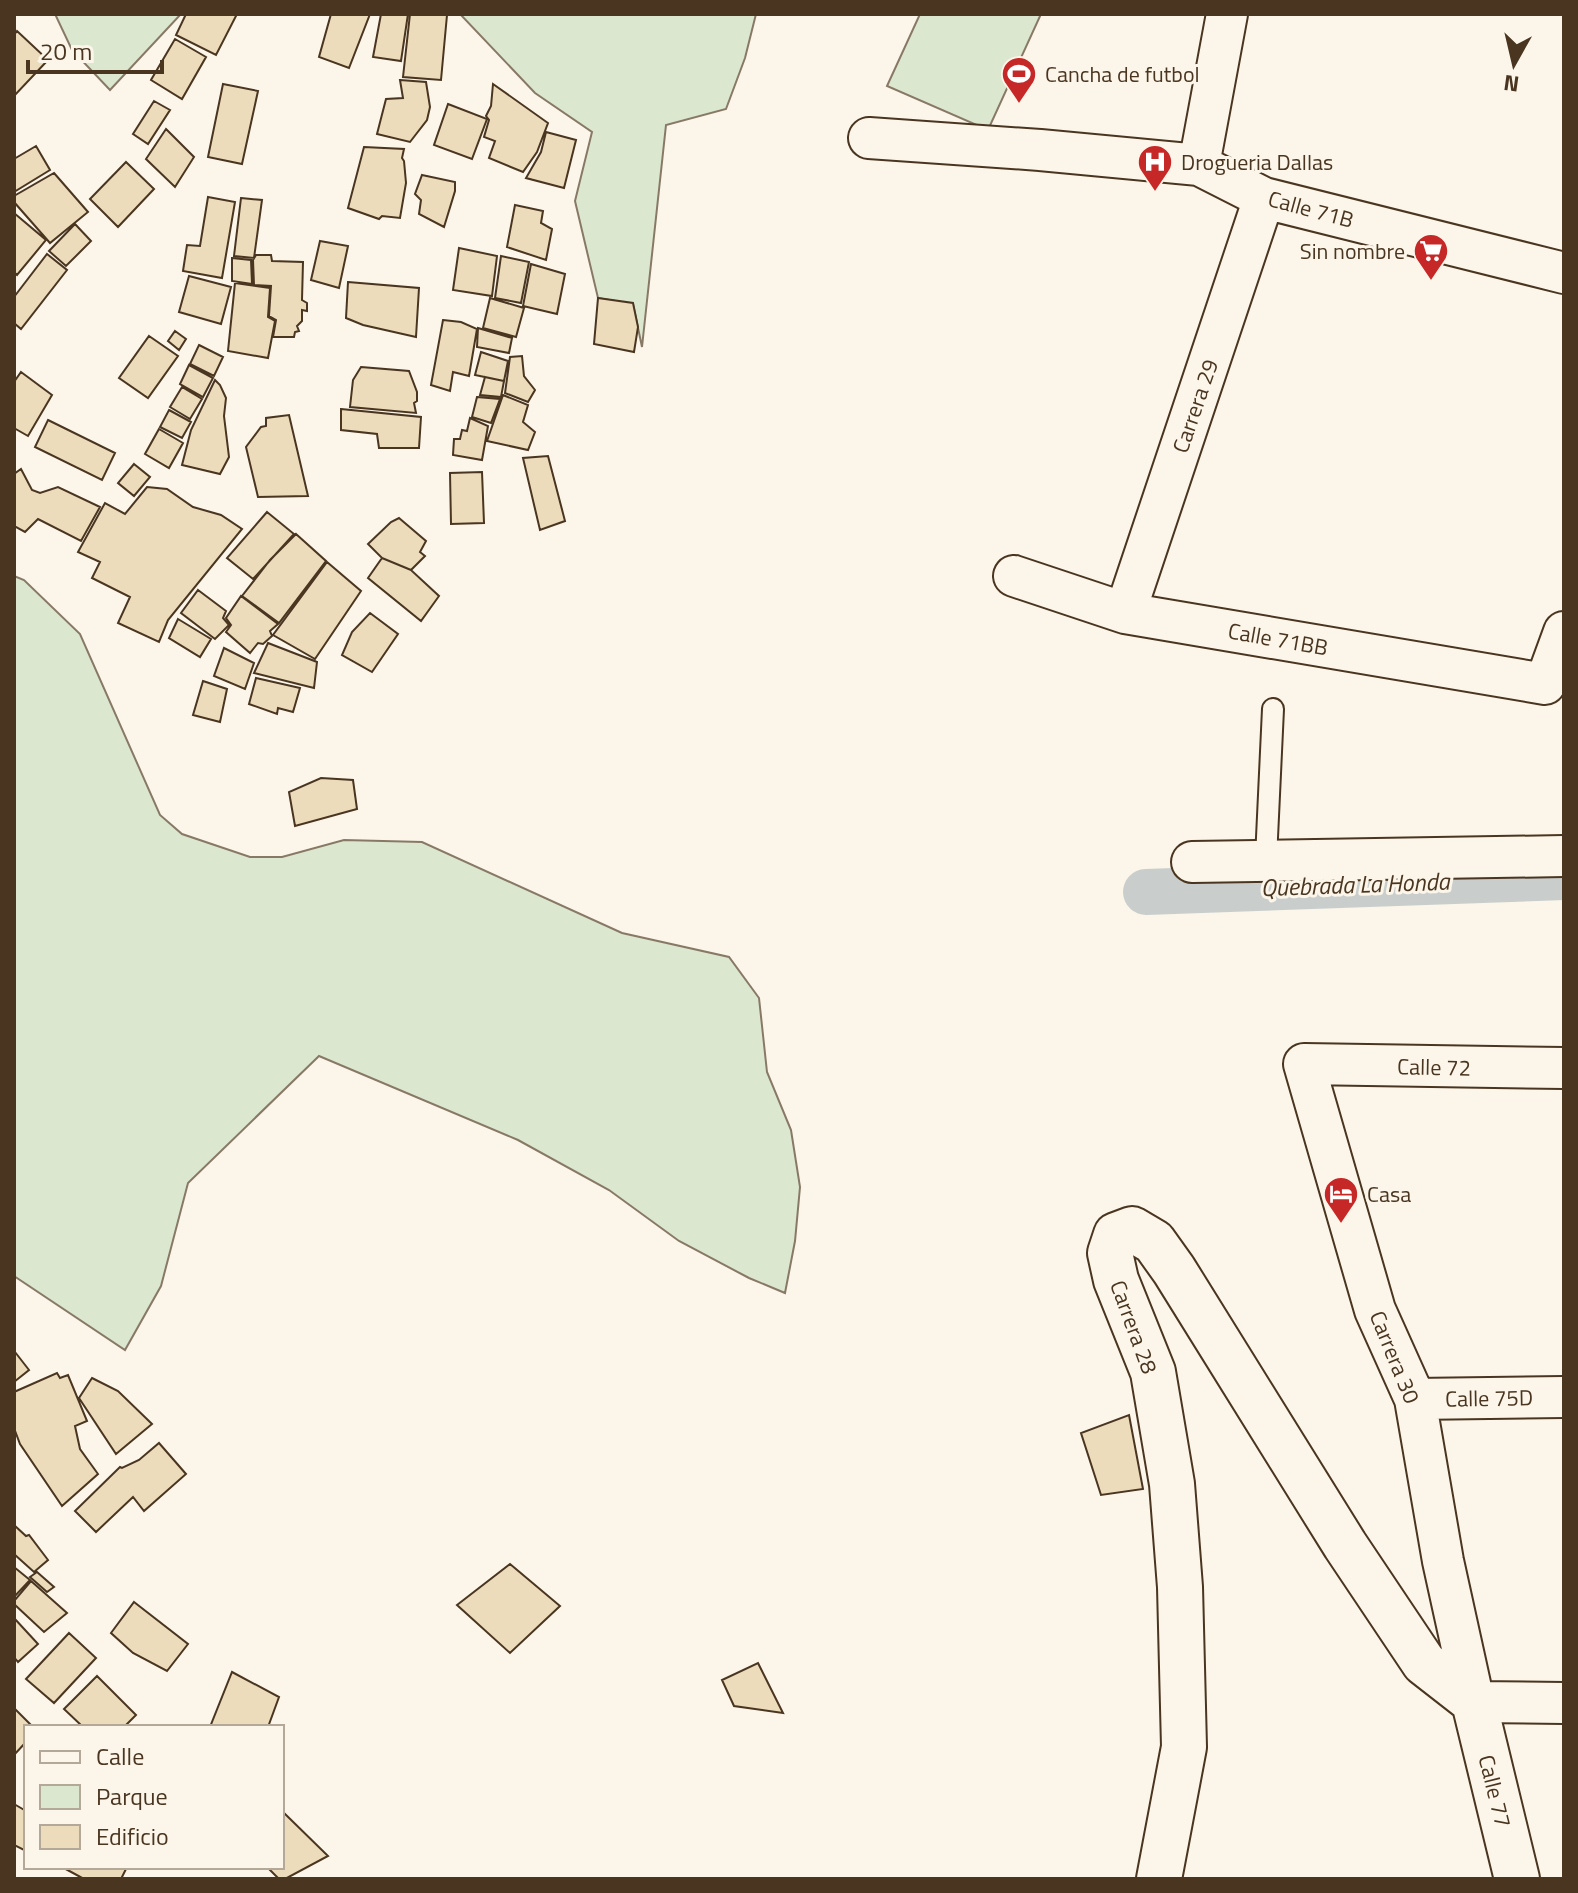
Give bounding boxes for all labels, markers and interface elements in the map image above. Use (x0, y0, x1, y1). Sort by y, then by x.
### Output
scale bar (28, 24, 162, 74)
north arrow (1474, 24, 1554, 104)
text: 20 m (40, 33, 92, 69)
sports icon: Cancha de futbol (1000, 55, 1038, 105)
place label: Cancha de futbol (1045, 57, 1200, 91)
text: N (1501, 66, 1521, 102)
hospital icon: Drogueria Dallas (1136, 143, 1174, 193)
place label: Drogueria Dallas (1181, 145, 1333, 179)
street label: Calle 71B (1264, 181, 1358, 237)
supermarket icon: Sin nombre (1412, 232, 1450, 282)
place label: Sin nombre (1300, 234, 1405, 268)
street label: Carrera 29 (1163, 355, 1227, 457)
street label: Calle 71BB (1225, 614, 1331, 664)
water label: Quebrada La Honda (1260, 863, 1452, 905)
street label: Calle 72 (1397, 1049, 1471, 1085)
hotel icon: Casa (1322, 1175, 1360, 1225)
place label: Casa (1367, 1177, 1411, 1211)
street label: Carrera 28 (1101, 1276, 1167, 1378)
street label: Carrera 30 (1361, 1306, 1429, 1408)
street label: Calle 75D (1445, 1380, 1533, 1416)
legend (24, 1725, 284, 1869)
text: Calle (96, 1738, 144, 1774)
street label: Calle 77 (1470, 1751, 1520, 1831)
text: Parque (96, 1778, 168, 1814)
text: Edificio (96, 1818, 169, 1854)

